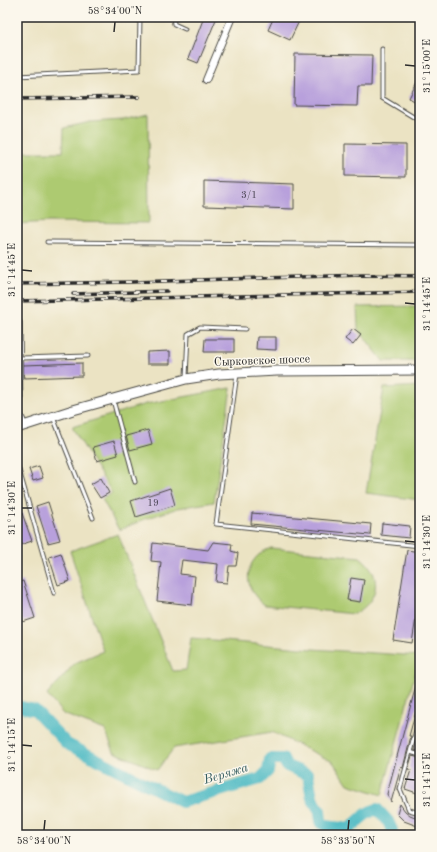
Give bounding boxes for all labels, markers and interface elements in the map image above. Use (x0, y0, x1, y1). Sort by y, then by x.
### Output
text: 58°34'00"N (88, 6, 143, 16)
text: 31°15'00"E (422, 39, 432, 93)
house number: 3/1 (241, 190, 257, 200)
text: 31°14'45"E (7, 243, 17, 297)
text: 31°14'45"E (422, 277, 432, 331)
street label: Сырковское шоссе (214, 353, 311, 369)
text: 31°14'30"E (7, 481, 17, 535)
house number: 19 (147, 498, 159, 508)
text: 31°14'30"E (422, 515, 432, 569)
text: 31°14'15"E (7, 718, 17, 772)
text: 31°14'15"E (422, 753, 432, 807)
water label: Веряжа (201, 761, 250, 787)
text: 58°34'00"N (17, 836, 72, 846)
text: 58°33'50"N (321, 836, 376, 846)

